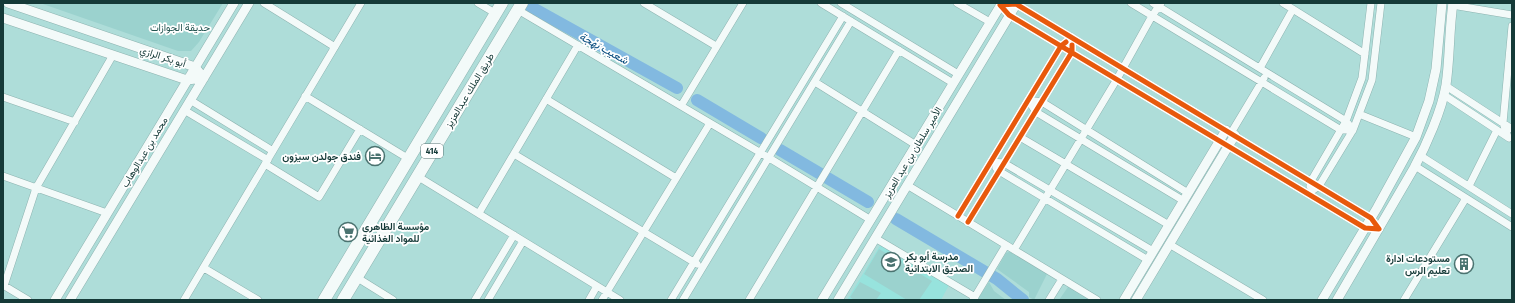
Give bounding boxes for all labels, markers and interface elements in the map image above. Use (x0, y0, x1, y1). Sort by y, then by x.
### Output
park label: حديقة الجوازات (150, 22, 210, 34)
water label: شعيب بَهْجة (577, 30, 631, 67)
street label: أبو بكر الرازي (138, 44, 188, 72)
street label: طريق الملك عبدالعزيز (442, 50, 497, 131)
street label: الأمير سلطان بن عبد العزيز (880, 105, 945, 201)
street label: محمد بن عبدالوهاب (119, 115, 171, 190)
road number: 414 (421, 144, 443, 158)
hotel icon: فندق جولدن سيزون (364, 145, 386, 167)
place label: فندق جولدن سيزون (282, 151, 361, 163)
supermarket icon: مؤسسة الظاهري للمواد الغذائية (337, 221, 359, 243)
place label: مؤسسة الظاهري للمواد الغذائية (362, 221, 430, 245)
school or university icon: مدرسة أبو بكر الصديق الابتدائية (880, 251, 902, 273)
place label: مدرسة أبو بكر الصديق الابتدائية (904, 251, 973, 275)
place label: مستودعات ادارة تعليم الرس (1386, 253, 1451, 277)
building icon: مستودعات ادارة تعليم الرس (1453, 253, 1475, 275)

